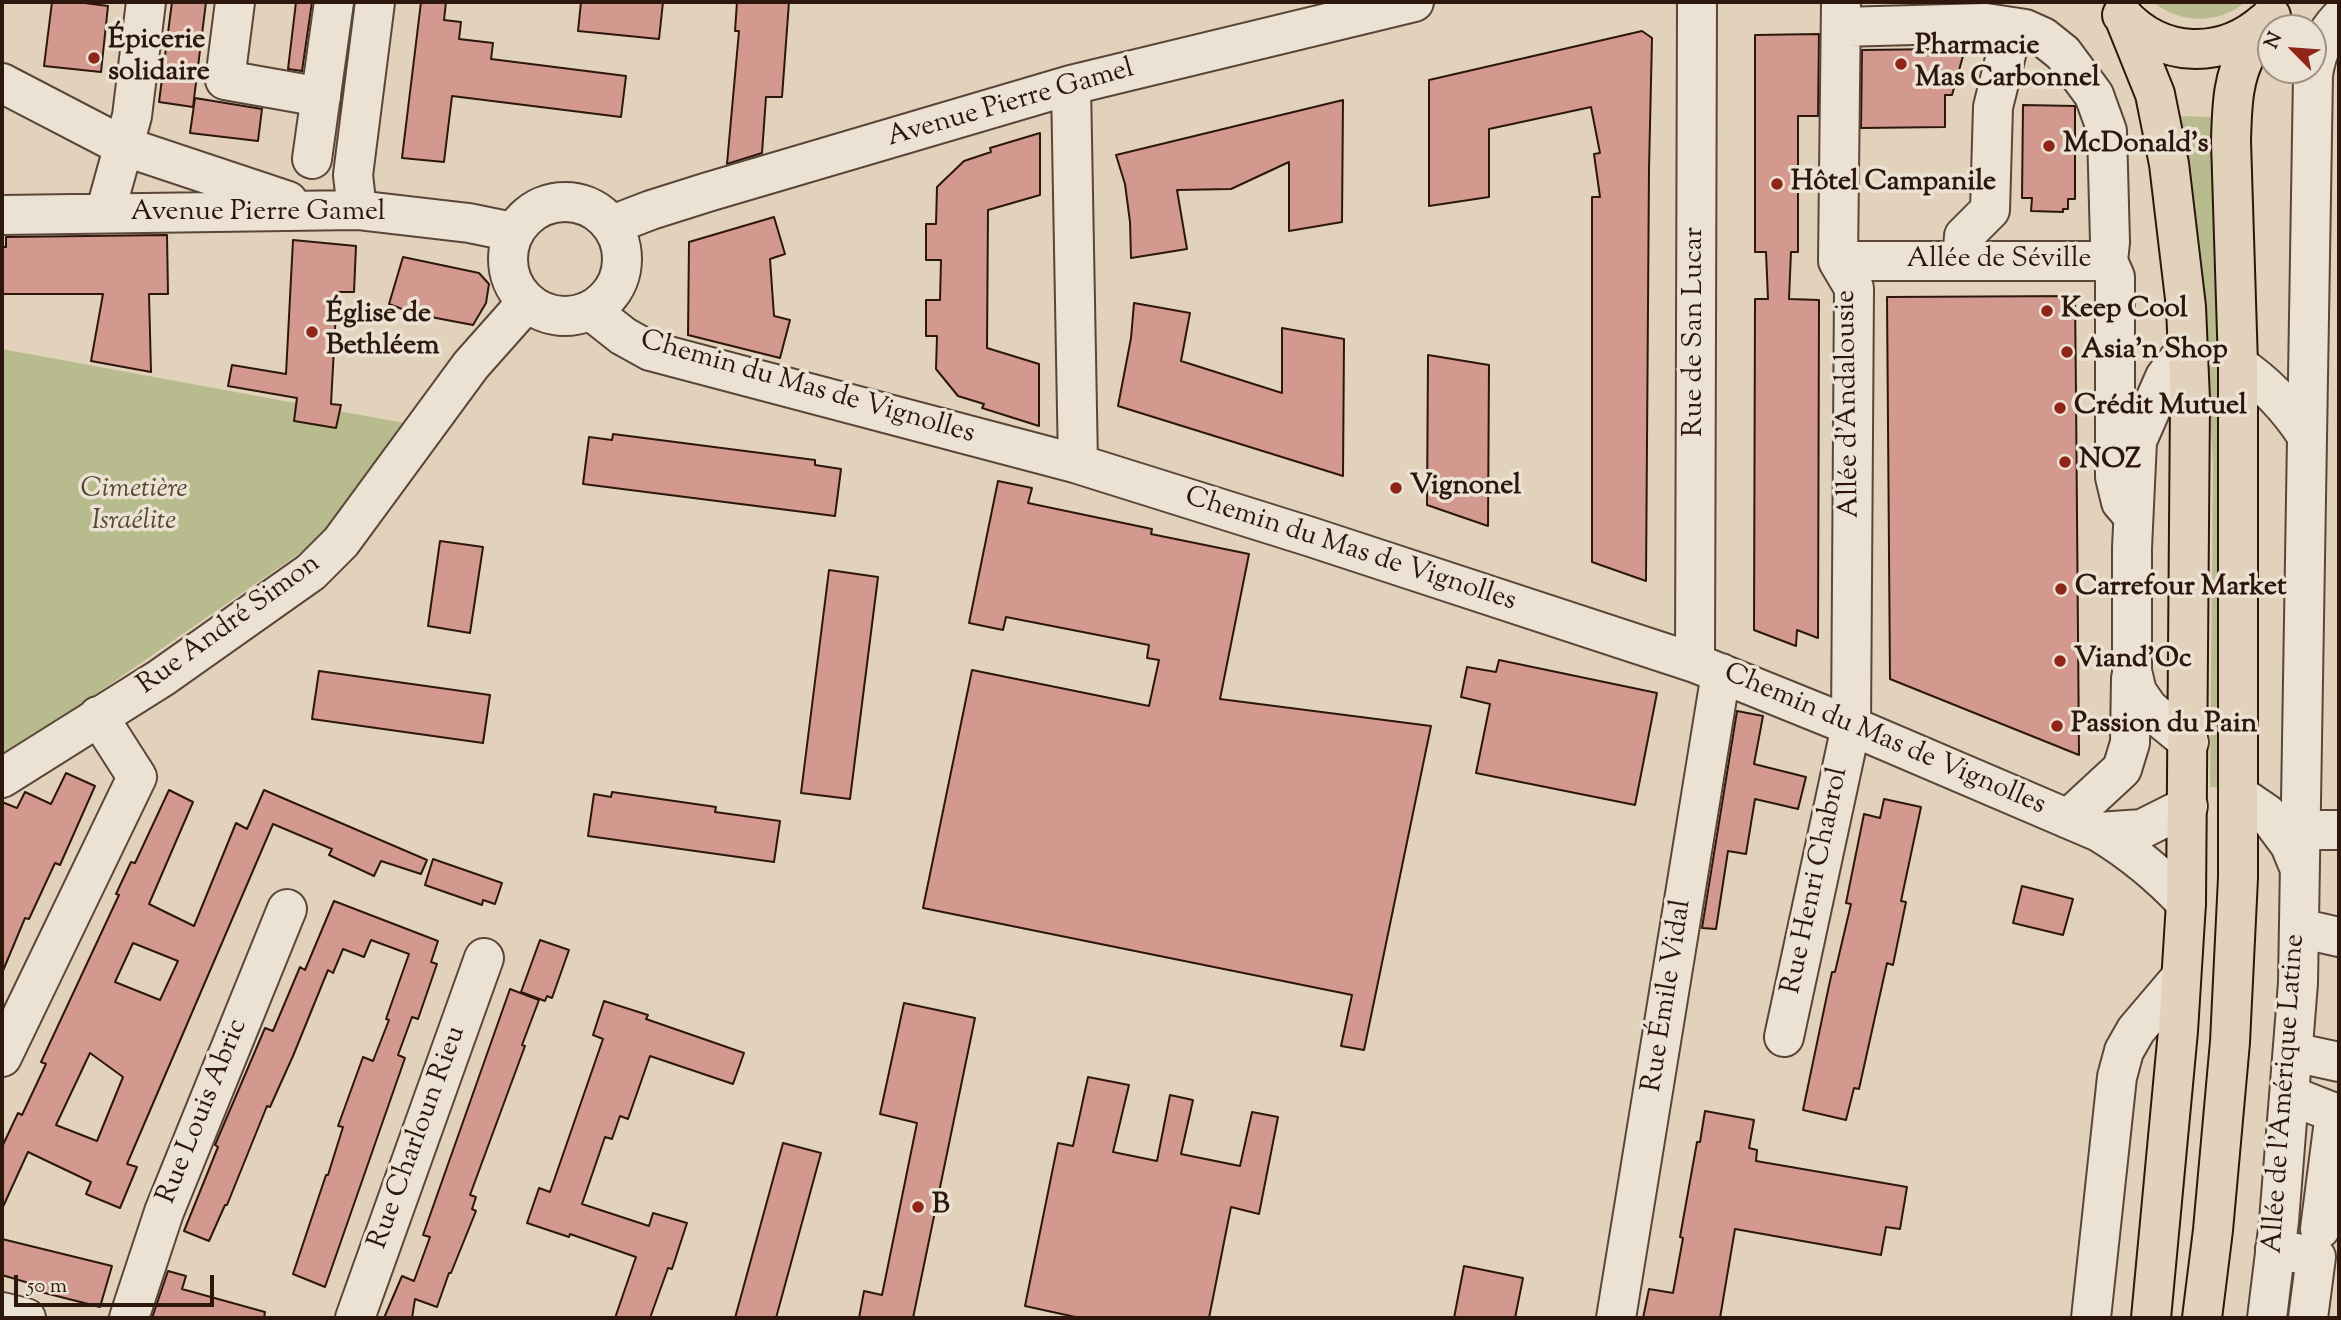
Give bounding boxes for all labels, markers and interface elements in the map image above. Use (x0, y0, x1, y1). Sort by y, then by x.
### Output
north arrow (2257, 14, 2327, 84)
place label: Épicerie solidaire (108, 25, 210, 91)
text: N (2259, 28, 2290, 53)
place label: Pharmacie Mas Carbonnel (1915, 31, 2100, 97)
marker: Épicerie solidaire (86, 50, 102, 66)
street label: Avenue Pierre Gamel (884, 54, 1138, 156)
marker: Pharmacie Mas Carbonnel (1893, 56, 1909, 72)
place label: McDonald's (2063, 129, 2209, 163)
marker: McDonald's (2041, 138, 2057, 154)
place label: Hôtel Campanile (1791, 167, 1996, 201)
marker: Hôtel Campanile (1769, 176, 1785, 192)
street label: Avenue Pierre Gamel (130, 197, 386, 231)
street label: Rue de San Lucar (1679, 227, 1713, 437)
street label: Allée de Séville (1907, 244, 2091, 278)
street label: Allée d'Andalousie (1831, 289, 1869, 519)
place label: Keep Cool (2061, 294, 2187, 328)
place label: Église de Bethléem (326, 299, 439, 365)
marker: Keep Cool (2039, 303, 2055, 319)
marker: Église de Bethléem (304, 324, 320, 340)
street label: Chemin du Mas de Vignolles (636, 325, 978, 453)
place label: Asia'n Shop (2081, 335, 2228, 369)
marker: Asia'n Shop (2059, 344, 2075, 360)
place label: Crédit Mutuel (2074, 391, 2247, 425)
marker: Crédit Mutuel (2052, 400, 2068, 416)
place label: NOZ (2079, 445, 2141, 479)
marker: NOZ (2057, 454, 2073, 470)
place label: Vignonel (1410, 471, 1521, 505)
park label: Cimetière Israélite (80, 474, 188, 540)
marker: Vignonel (1388, 480, 1404, 496)
street label: Chemin du Mas de Vignolles (1180, 481, 1520, 621)
street label: Rue André Simon (132, 548, 328, 704)
place label: Carrefour Market (2075, 572, 2287, 606)
marker: Carrefour Market (2053, 581, 2069, 597)
place label: Viand'Oc (2074, 644, 2192, 678)
marker: Viand'Oc (2052, 653, 2068, 669)
street label: Chemin du Mas de Vignolles (1718, 658, 2050, 824)
place label: Passion du Pain (2071, 709, 2257, 743)
marker: Passion du Pain (2049, 718, 2065, 734)
street label: Rue Henri Chabrol (1777, 765, 1857, 997)
street label: Rue Émile Vidal (1637, 897, 1701, 1095)
street label: Allée de l'Amérique Latine (2258, 933, 2314, 1255)
street label: Rue Louis Abric (152, 1015, 256, 1209)
street label: Rue Charloun Rieu (363, 1022, 475, 1254)
place label: B (932, 1190, 950, 1224)
marker: B (910, 1199, 926, 1215)
scale bar (18, 1260, 217, 1304)
text: 50 m (27, 1272, 67, 1302)

